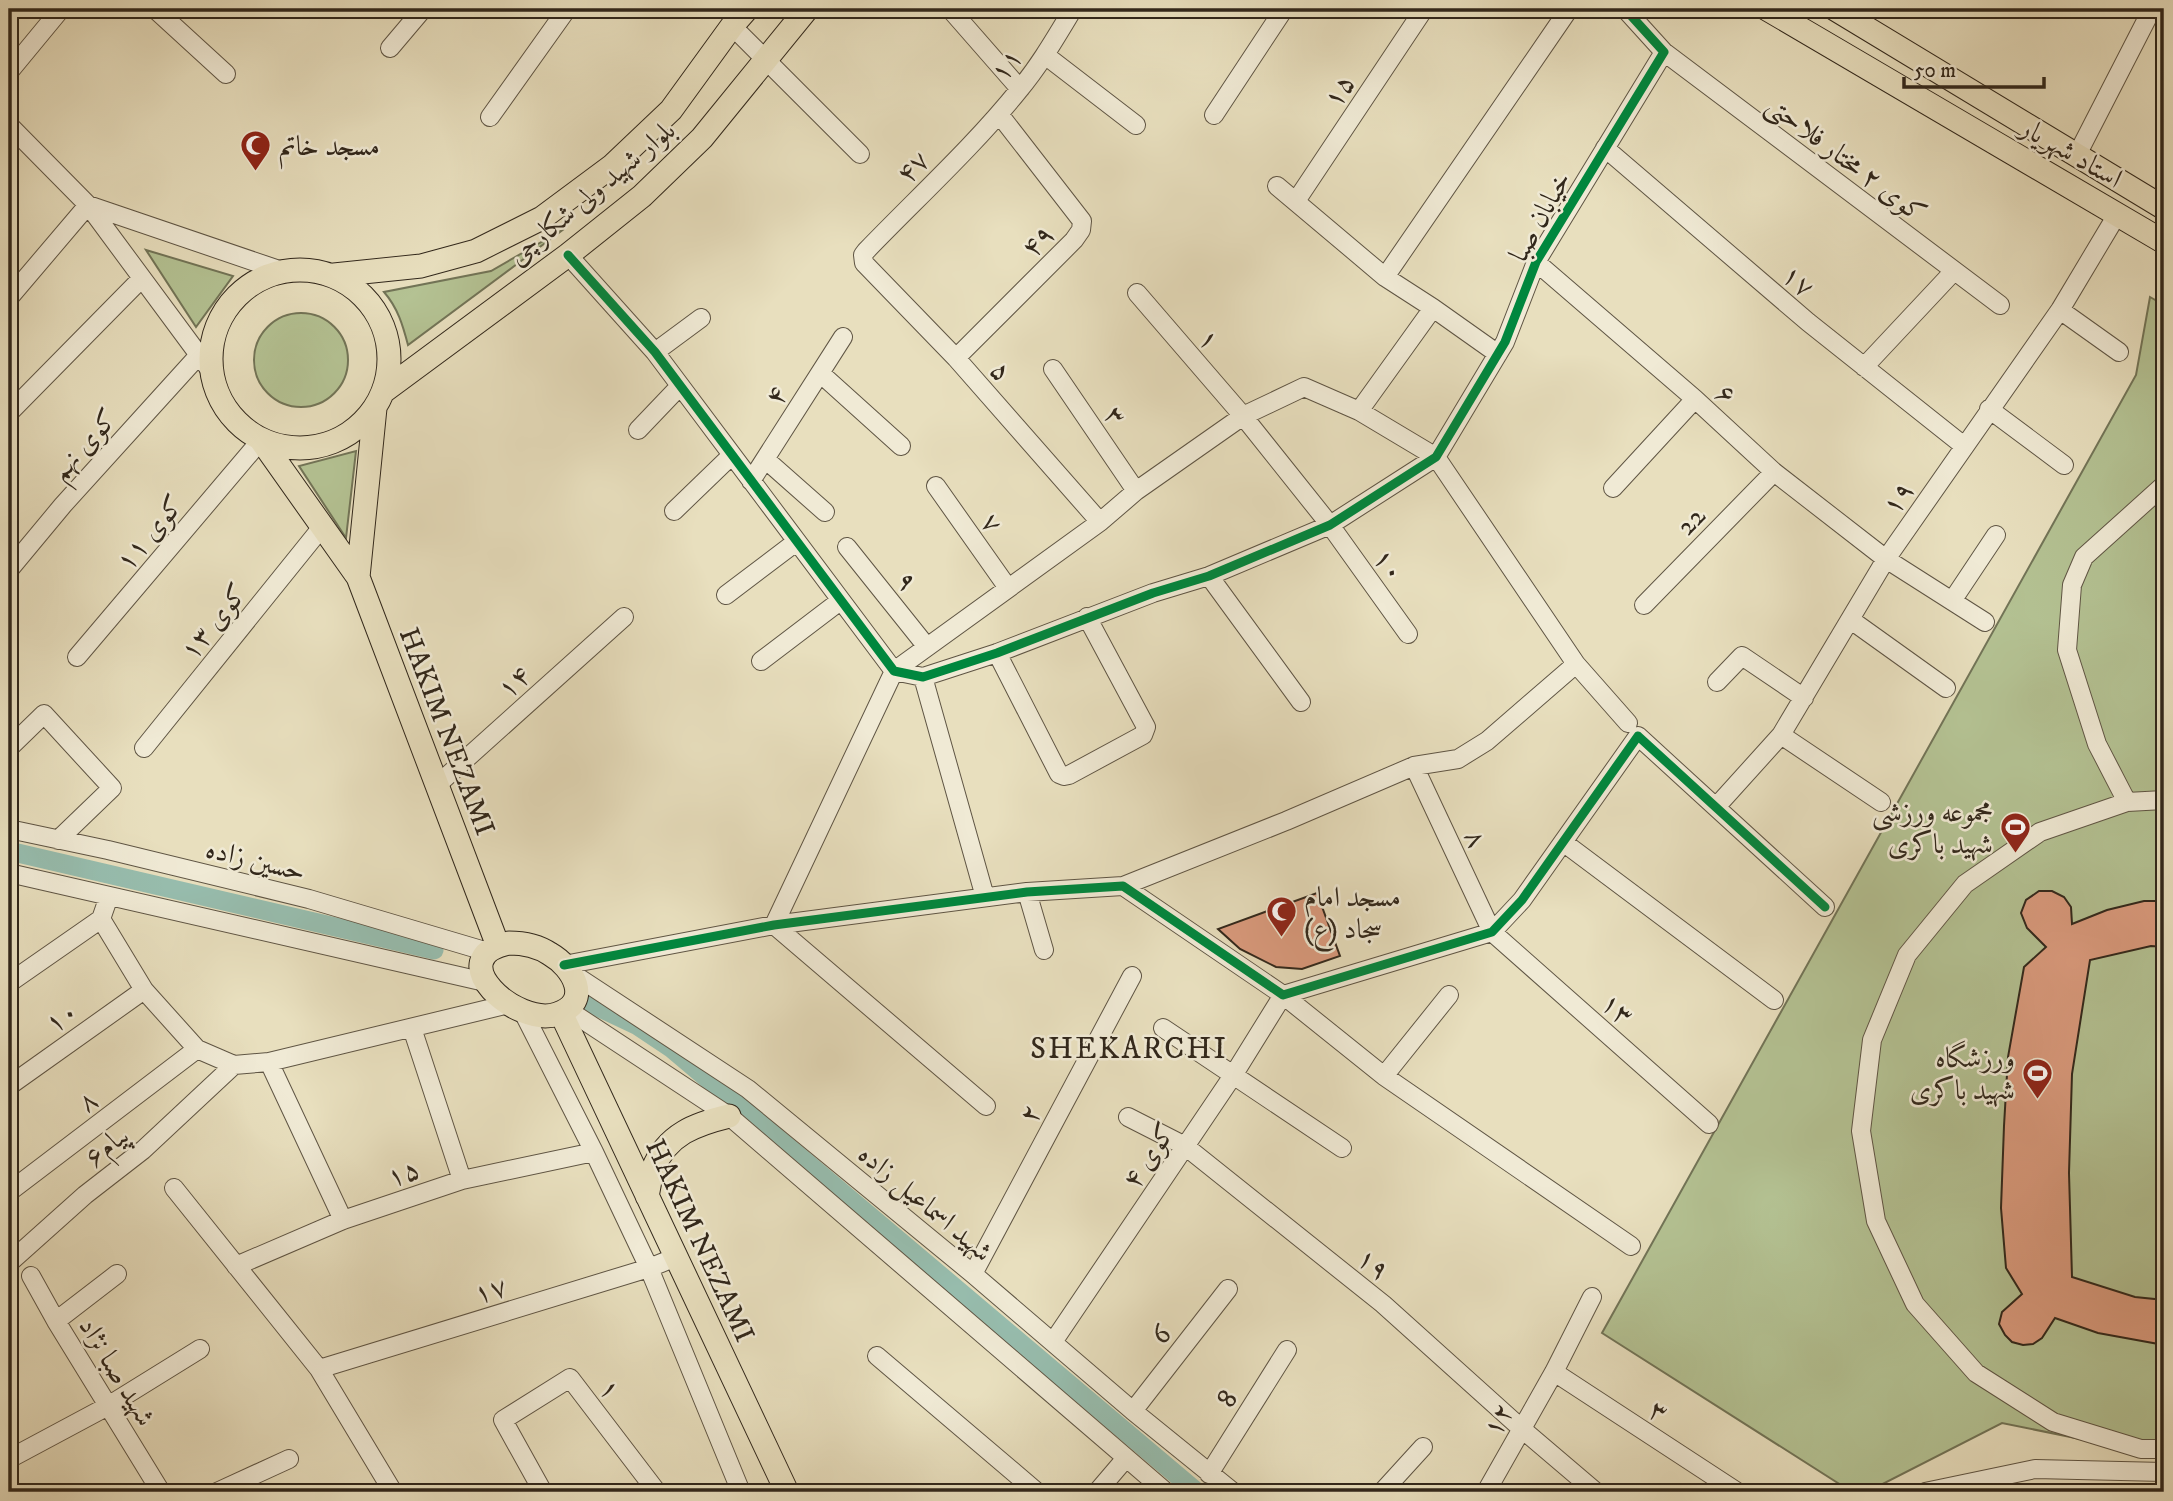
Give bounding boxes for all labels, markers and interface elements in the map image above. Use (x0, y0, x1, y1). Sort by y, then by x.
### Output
street label: ۱۱ (982, 41, 1030, 89)
scale bar (1904, 46, 2044, 90)
text: 50 m (1914, 58, 1956, 84)
street label: ۱۵ (1316, 68, 1363, 114)
street label: کوی ۲ مختار فلاحتی (1758, 88, 1933, 232)
street label: استاد شهریار (2011, 109, 2129, 197)
street label: بلوار شهید ولی شکارچی (501, 113, 683, 273)
mosque icon: مسجد خاتم (239, 128, 273, 172)
place label: مسجد خاتم (279, 129, 380, 170)
street label: ۴۷ (889, 143, 937, 191)
street label: خیابان صبا (1501, 165, 1579, 268)
street label: ۴۹ (1014, 217, 1062, 265)
street label: ۱۷ (1774, 257, 1822, 305)
street label: ۱ (1190, 321, 1227, 357)
street label: ۵ (982, 353, 1019, 389)
street label: ۶ (1708, 376, 1744, 413)
street label: ۴ (757, 379, 795, 412)
street label: ۳ (1096, 399, 1134, 432)
street label: کوی نهم (43, 402, 132, 494)
street label: ۱۹ (1874, 474, 1922, 521)
street label: کوی ۱۱ (108, 488, 192, 578)
street label: 22 (1669, 499, 1713, 543)
street label: ۷ (973, 506, 1011, 540)
street label: ۱۰ (1365, 541, 1413, 588)
street label: ۹ (888, 564, 926, 598)
street label: کوی ۱۳ (173, 577, 256, 667)
street label: HAKIM NEZAMI (391, 623, 502, 840)
street label: ۱۴ (490, 658, 538, 706)
place label: مجموعه ورزشی شهید باکری (1872, 795, 1993, 862)
sports icon: مجموعه ورزشی شهید باکری (1999, 810, 2033, 854)
street label: ۸ (1456, 824, 1495, 853)
street label: حسین زاده (202, 831, 309, 890)
place label: مسجد امام سجاد (ع) (1304, 880, 1401, 952)
mosque icon: مسجد امام سجاد (ع) (1264, 895, 1298, 939)
street label: ۱۳ (1593, 985, 1641, 1033)
street label: ۱۰ (38, 993, 85, 1041)
district label: SHEKARCHI (1030, 1031, 1228, 1068)
place label: ورزشگاه شهید باکری (1910, 1040, 2015, 1108)
sports icon: ورزشگاه شهید باکری (2021, 1056, 2055, 1100)
street label: ۸ (71, 1082, 105, 1120)
street label: ۲ (1011, 1098, 1050, 1129)
street label: کوی ۴ (1115, 1116, 1184, 1195)
street label: ۶پیام (77, 1117, 141, 1180)
street label: HAKIM NEZAMI (637, 1134, 762, 1348)
street label: شهید اسماعیل زاده (850, 1137, 999, 1270)
street label: ۱۵ (382, 1152, 425, 1195)
street label: ۱۹ (1349, 1240, 1397, 1288)
street label: ۱۷ (470, 1269, 511, 1312)
street label: شهید صبا نژاد (70, 1311, 163, 1433)
street label: 6 (1143, 1317, 1180, 1351)
street label: ۱ (591, 1372, 629, 1406)
street label: 8 (1209, 1384, 1246, 1414)
street label: ۳ (1642, 1392, 1675, 1430)
street label: ۱۲ (1475, 1397, 1522, 1443)

